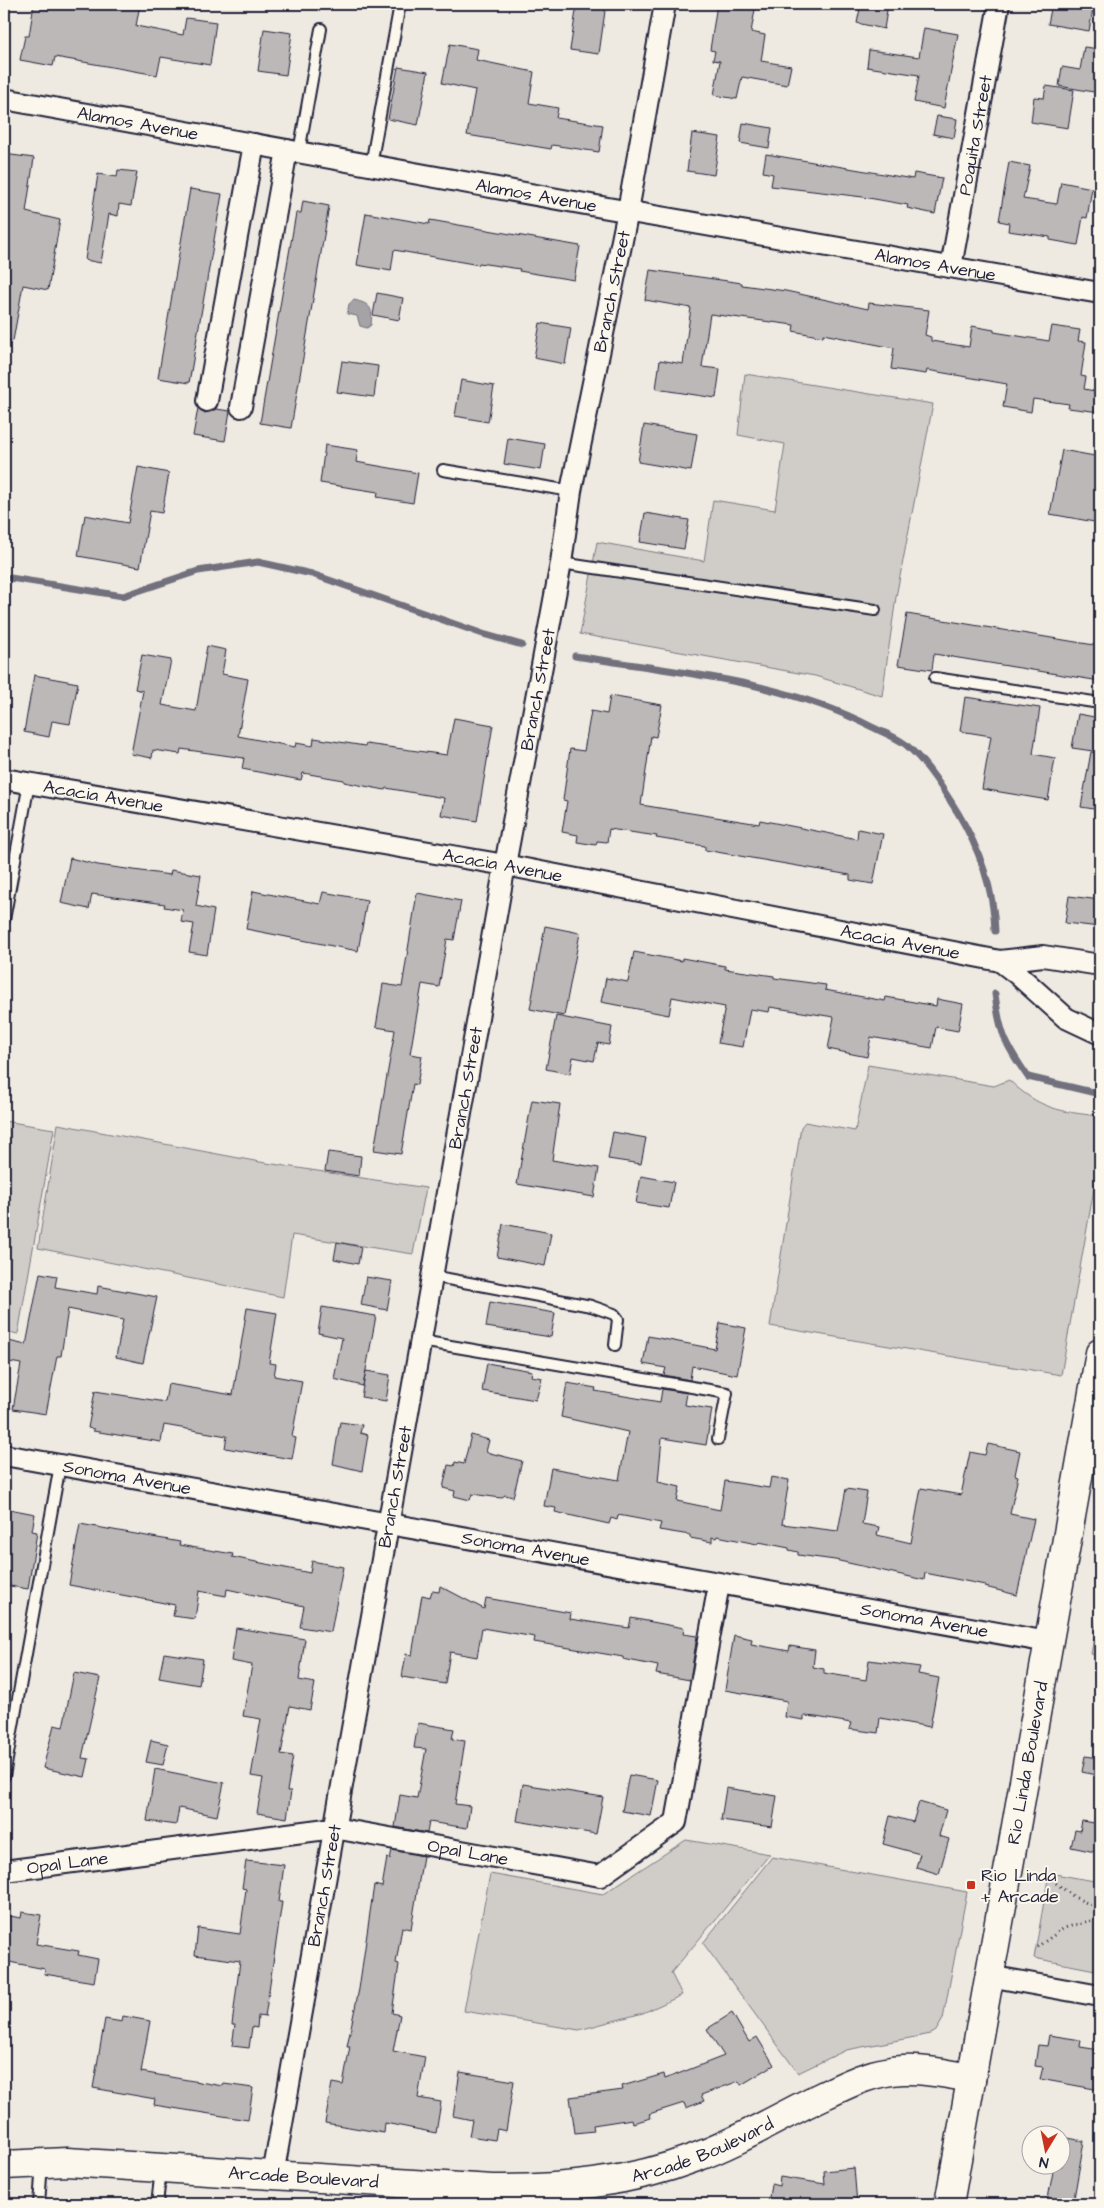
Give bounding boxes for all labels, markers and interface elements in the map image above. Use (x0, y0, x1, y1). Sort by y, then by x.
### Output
street label: Poquita Street (952, 72, 998, 197)
street label: Alamos Avenue (75, 100, 201, 146)
street label: Alamos Avenue (474, 172, 599, 218)
street label: Branch Street (587, 227, 636, 355)
street label: Alamos Avenue (873, 242, 998, 287)
street label: Branch Street (514, 625, 561, 753)
street label: Acacia Avenue (42, 774, 166, 819)
street label: Acacia Avenue (441, 842, 565, 888)
street label: Acacia Avenue (838, 918, 962, 966)
street label: Branch Street (442, 1024, 489, 1151)
street label: Branch Street (372, 1423, 418, 1550)
street label: Sonoma Avenue (61, 1453, 193, 1501)
street label: Sonoma Avenue (460, 1525, 592, 1572)
street label: Sonoma Avenue (858, 1596, 991, 1644)
street label: Rio Linda Boulevard (1001, 1679, 1054, 1846)
street label: Branch Street (301, 1822, 348, 1949)
street label: Opal Lane (426, 1833, 511, 1872)
street label: Opal Lane (25, 1845, 110, 1880)
place label: Rio Linda + Arcade (981, 1863, 1059, 1909)
marker: Rio Linda + Arcade (965, 1879, 977, 1891)
street label: Arcade Boulevard (629, 2111, 778, 2189)
north arrow (1022, 2126, 1072, 2176)
text: N (1038, 2151, 1050, 2172)
street label: Arcade Boulevard (228, 2160, 379, 2194)

